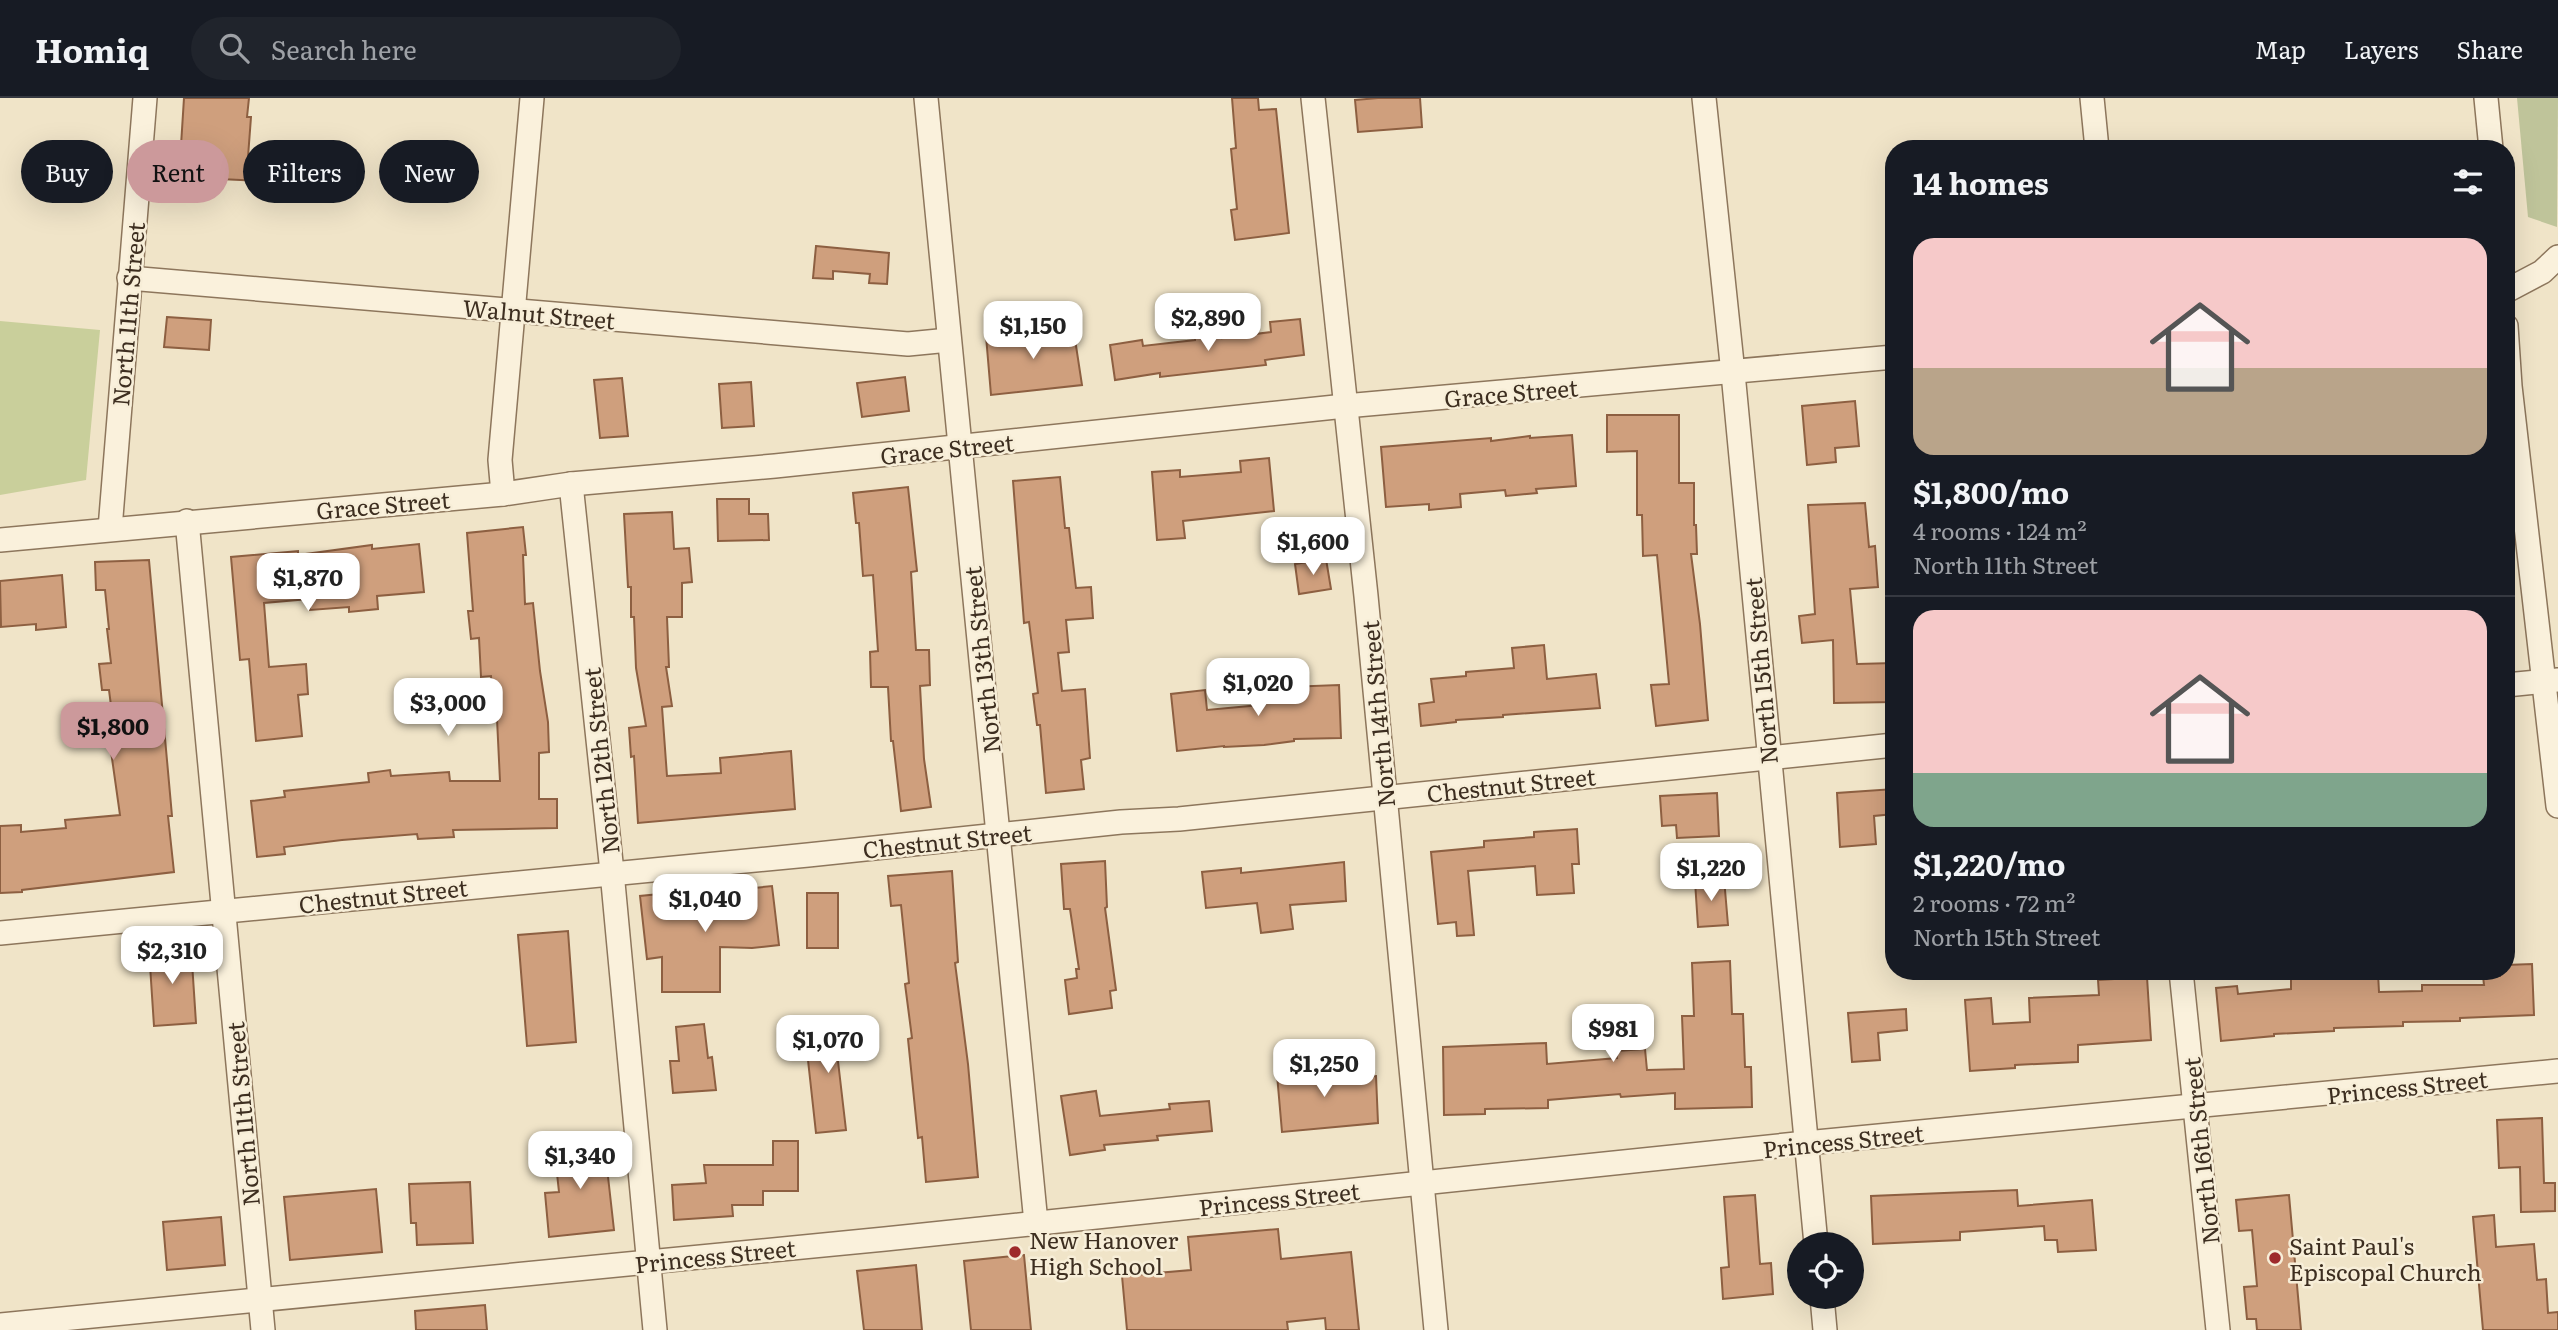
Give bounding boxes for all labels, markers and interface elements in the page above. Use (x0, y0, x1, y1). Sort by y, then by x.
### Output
search box (191, 17, 681, 80)
text: Homiq (35, 24, 149, 73)
icon: search (215, 29, 253, 67)
text: Search here (271, 29, 417, 68)
text: Map (2255, 31, 2306, 66)
text: Layers (2344, 31, 2418, 66)
text: Share (2456, 31, 2523, 66)
chip: Buy (21, 140, 113, 203)
chip: Rent (127, 140, 229, 203)
chip: Filters (243, 140, 365, 203)
chip: New (379, 140, 479, 203)
text: 14 homes (1913, 160, 2049, 204)
icon: filters (2449, 163, 2487, 201)
street label: North 11th Street (102, 220, 152, 408)
icon: home (2137, 284, 2263, 410)
street label: Walnut Street (461, 289, 617, 337)
pin: $2,890 (1151, 294, 1265, 353)
text: $2,890 (1171, 299, 1245, 333)
pin: $1,150 (976, 302, 1090, 361)
text: $1,150 (1000, 307, 1066, 341)
street label: Grace Street (1443, 369, 1580, 415)
street label: Grace Street (879, 424, 1016, 472)
text: $1,800/mo (1913, 469, 2069, 513)
street label: Grace Street (315, 481, 452, 527)
text: 4 rooms · 124 m² (1913, 513, 2087, 547)
pin: $1,600 (1256, 518, 1370, 577)
text: $1,600 (1277, 523, 1349, 557)
text: North 11th Street (1913, 547, 2098, 581)
pin: $1,870 (251, 554, 365, 613)
text: $1,870 (273, 559, 343, 593)
street label: North 13th Street (954, 564, 1008, 755)
street label: North 15th Street (1735, 576, 1785, 766)
street label: North 14th Street (1352, 619, 1402, 809)
icon: home (2137, 656, 2263, 782)
pin: $1,020 (1201, 658, 1315, 718)
text: $1,020 (1222, 664, 1294, 698)
street label: North 12th Street (573, 665, 627, 856)
pin: $3,000 (391, 678, 505, 738)
text: $3,000 (410, 684, 486, 718)
pin: $1,800 (56, 702, 170, 762)
text: $1,800 (77, 708, 149, 742)
street label: Chestnut Street (1425, 758, 1598, 810)
street label: Chestnut Street (861, 814, 1034, 866)
text: $1,220/mo (1913, 841, 2065, 885)
pin: $1,220 (1654, 844, 1768, 903)
text: $1,220 (1676, 849, 1746, 883)
street label: Chestnut Street (297, 869, 470, 921)
pin: $1,040 (648, 874, 762, 934)
text: $1,040 (669, 880, 741, 914)
text: 2 rooms · 72 m² (1913, 885, 2075, 919)
text: North 15th Street (1913, 919, 2100, 953)
pin: $2,310 (115, 926, 229, 986)
text: $2,310 (137, 932, 207, 966)
pin: $981 (1572, 1004, 1654, 1064)
text: $981 (1588, 1010, 1638, 1044)
pin: $1,070 (771, 1016, 885, 1075)
street label: North 11th Street (217, 1020, 267, 1208)
text: $1,070 (792, 1021, 864, 1055)
pin: $1,250 (1267, 1040, 1381, 1099)
text: $1,250 (1289, 1045, 1359, 1079)
street label: North 16th Street (2173, 1055, 2227, 1246)
street label: Princess Street (2325, 1061, 2490, 1111)
street label: Princess Street (1761, 1115, 1926, 1165)
pin: $1,340 (523, 1132, 637, 1191)
text: $1,340 (544, 1137, 616, 1171)
street label: Princess Street (1197, 1173, 1362, 1223)
place label: New Hanover High School (1029, 1222, 1179, 1282)
place label: Saint Paul's Episcopal Church (2289, 1228, 2482, 1288)
street label: Princess Street (633, 1230, 798, 1280)
map controls (1787, 1232, 1864, 1309)
button: locate (1787, 1232, 1864, 1309)
marker: New Hanover High School (1007, 1244, 1023, 1260)
marker: Saint Paul's Episcopal Church (2267, 1250, 2283, 1266)

